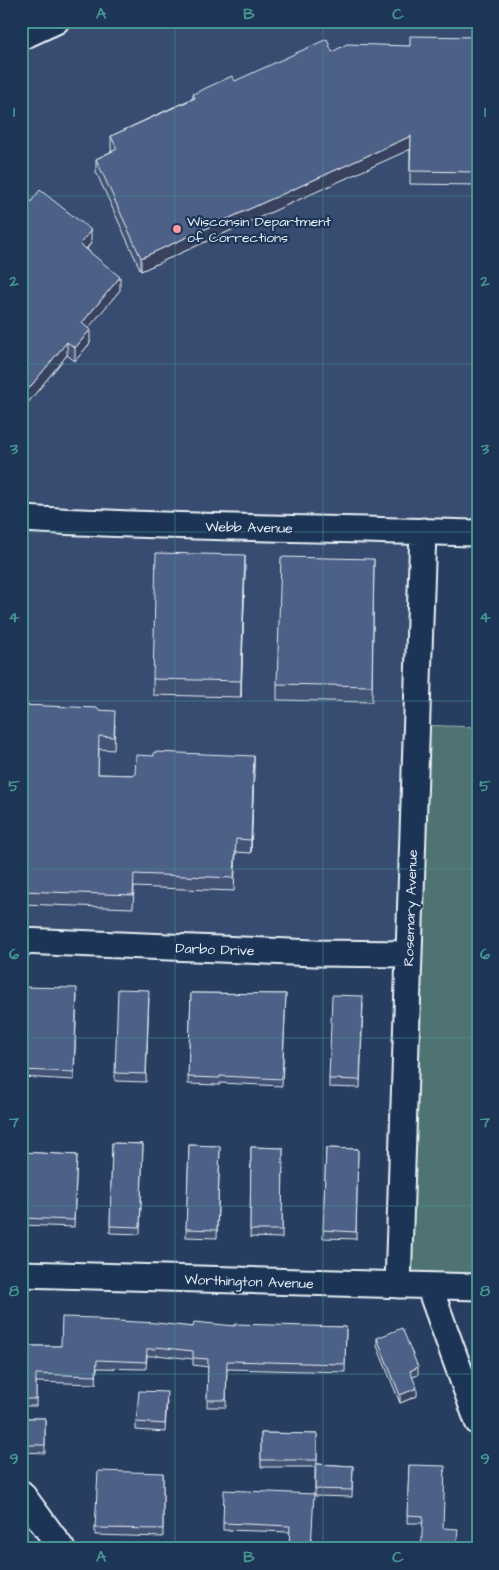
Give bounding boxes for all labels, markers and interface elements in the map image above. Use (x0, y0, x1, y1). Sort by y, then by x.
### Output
text: A (96, 3, 107, 25)
text: B (243, 3, 255, 25)
text: C (392, 3, 404, 25)
text: 1 (13, 101, 16, 123)
text: 1 (484, 101, 487, 123)
place label: Wisconsin Department of Corrections (187, 212, 331, 248)
marker: Wisconsin Department of Corrections (171, 223, 183, 235)
text: 2 (8, 270, 19, 292)
text: 2 (479, 270, 490, 292)
text: 3 (9, 438, 19, 460)
text: 3 (480, 438, 490, 460)
street label: Webb Avenue (205, 517, 293, 539)
text: 4 (9, 606, 20, 628)
text: 4 (480, 606, 491, 628)
text: 5 (8, 775, 20, 797)
text: 5 (479, 775, 491, 797)
street label: Rosemary Avenue (399, 849, 423, 967)
street label: Darbo Drive (175, 939, 255, 961)
text: 6 (9, 943, 19, 965)
text: 6 (480, 943, 490, 965)
text: 7 (8, 1111, 19, 1133)
text: 7 (479, 1111, 490, 1133)
street label: Worthington Avenue (184, 1270, 314, 1294)
text: 8 (9, 1280, 20, 1302)
text: 8 (480, 1280, 491, 1302)
text: 9 (9, 1448, 19, 1470)
text: 9 (480, 1448, 490, 1470)
text: A (96, 1546, 107, 1568)
text: B (243, 1546, 255, 1568)
text: C (392, 1546, 404, 1568)

